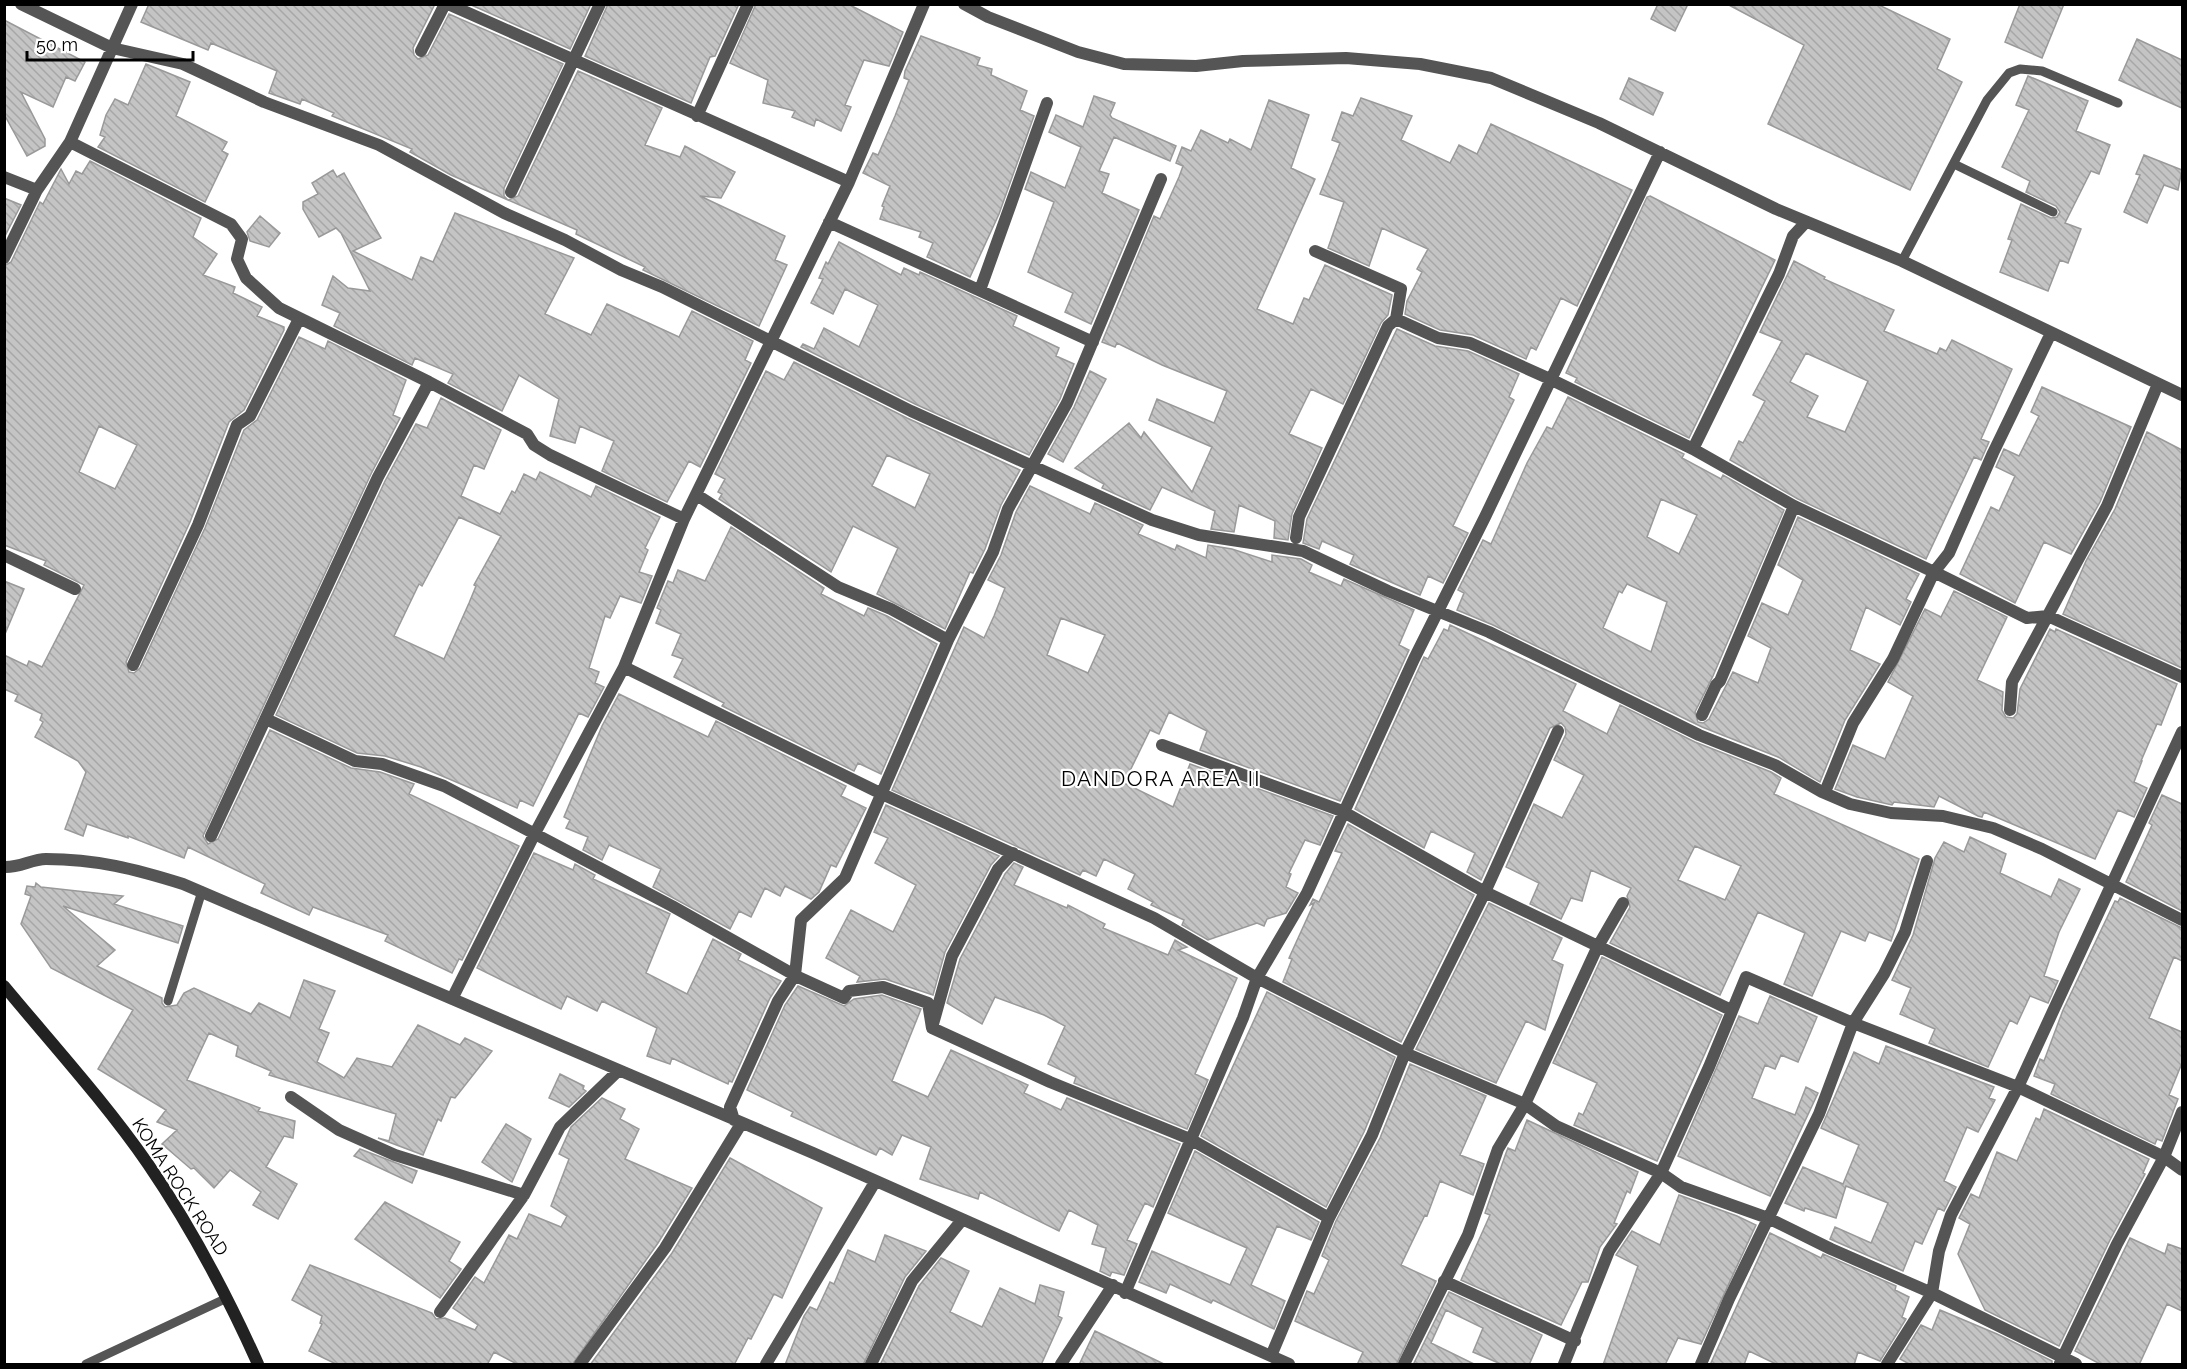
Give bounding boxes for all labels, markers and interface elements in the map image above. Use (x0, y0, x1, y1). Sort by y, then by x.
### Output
scale bar (27, 24, 194, 62)
text: 50 m (36, 34, 78, 55)
district label: DANDORA AREA II (1061, 766, 1261, 791)
street label: KOMA ROCK ROAD (128, 1114, 233, 1260)

